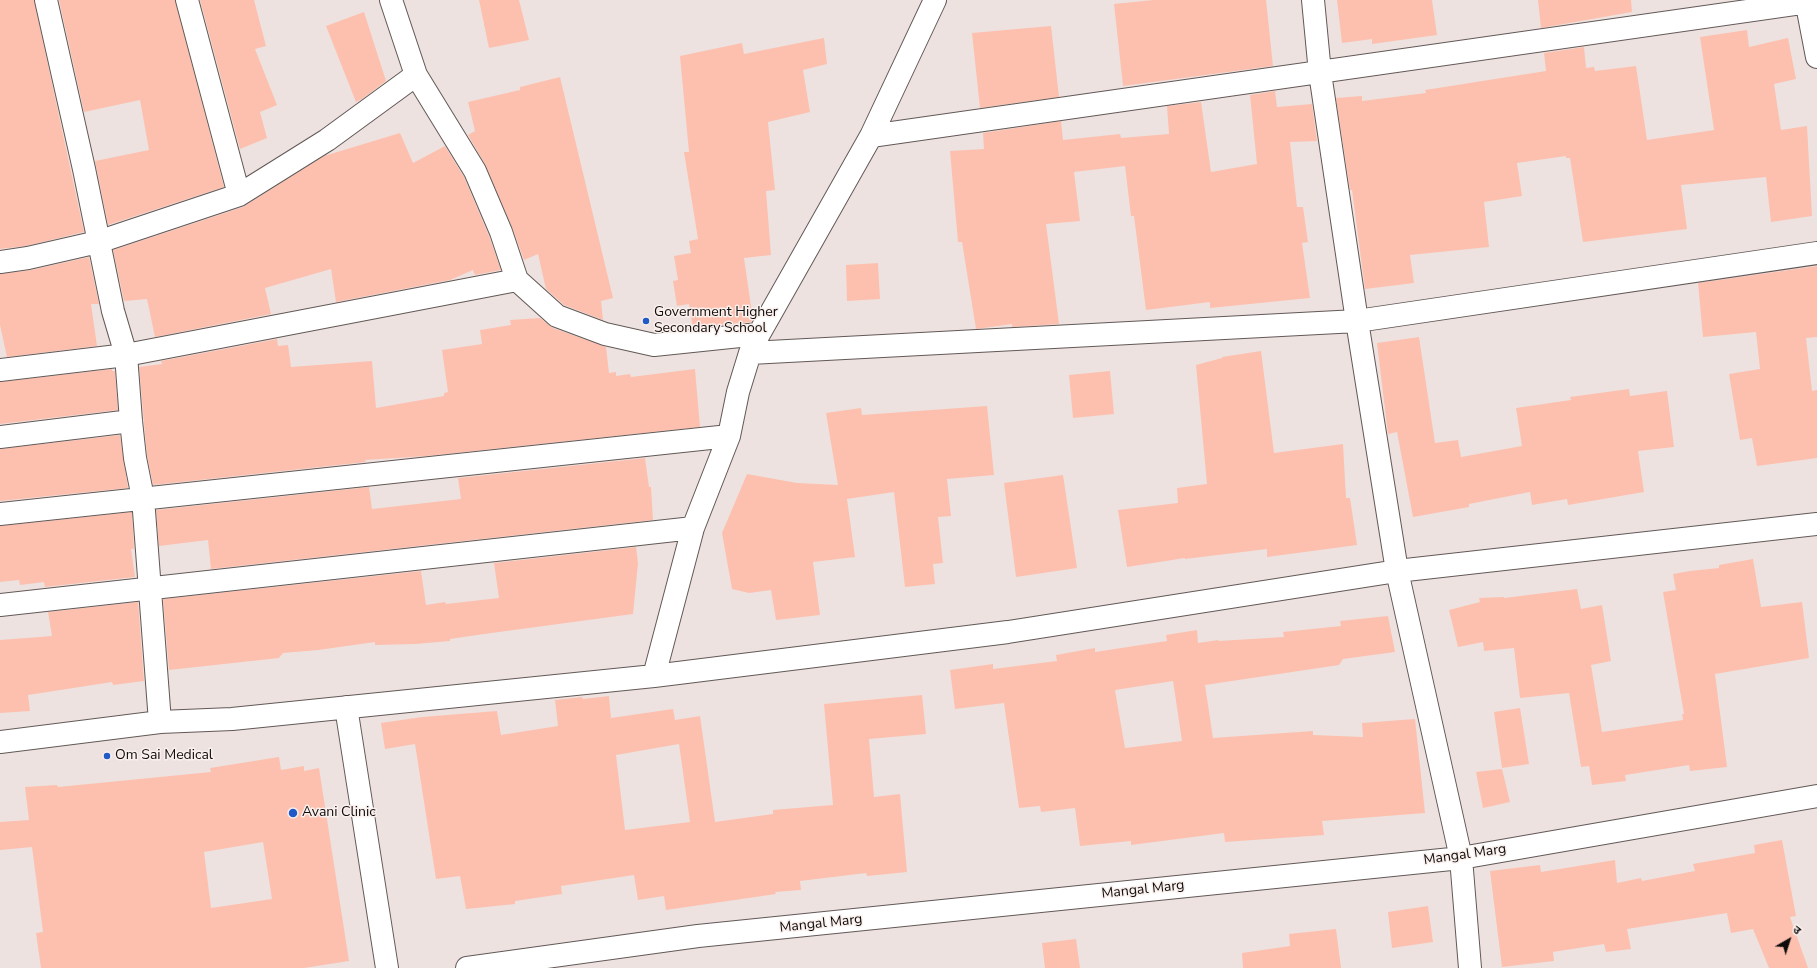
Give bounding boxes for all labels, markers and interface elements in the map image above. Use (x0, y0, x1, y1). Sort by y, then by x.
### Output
place label: Government Higher Secondary School (654, 305, 778, 338)
marker: Government Higher Secondary School (641, 316, 651, 326)
place label: Om Sai Medical (115, 748, 213, 764)
marker: Om Sai Medical (102, 751, 112, 761)
place label: Avani Clinic (302, 805, 376, 821)
marker: Avani Clinic (287, 807, 299, 819)
street label: Mangal Marg (1423, 841, 1507, 869)
street label: Mangal Marg (1101, 877, 1185, 903)
street label: Mangal Marg (779, 911, 863, 937)
north arrow (1769, 920, 1809, 960)
text: उ (1790, 922, 1804, 938)

